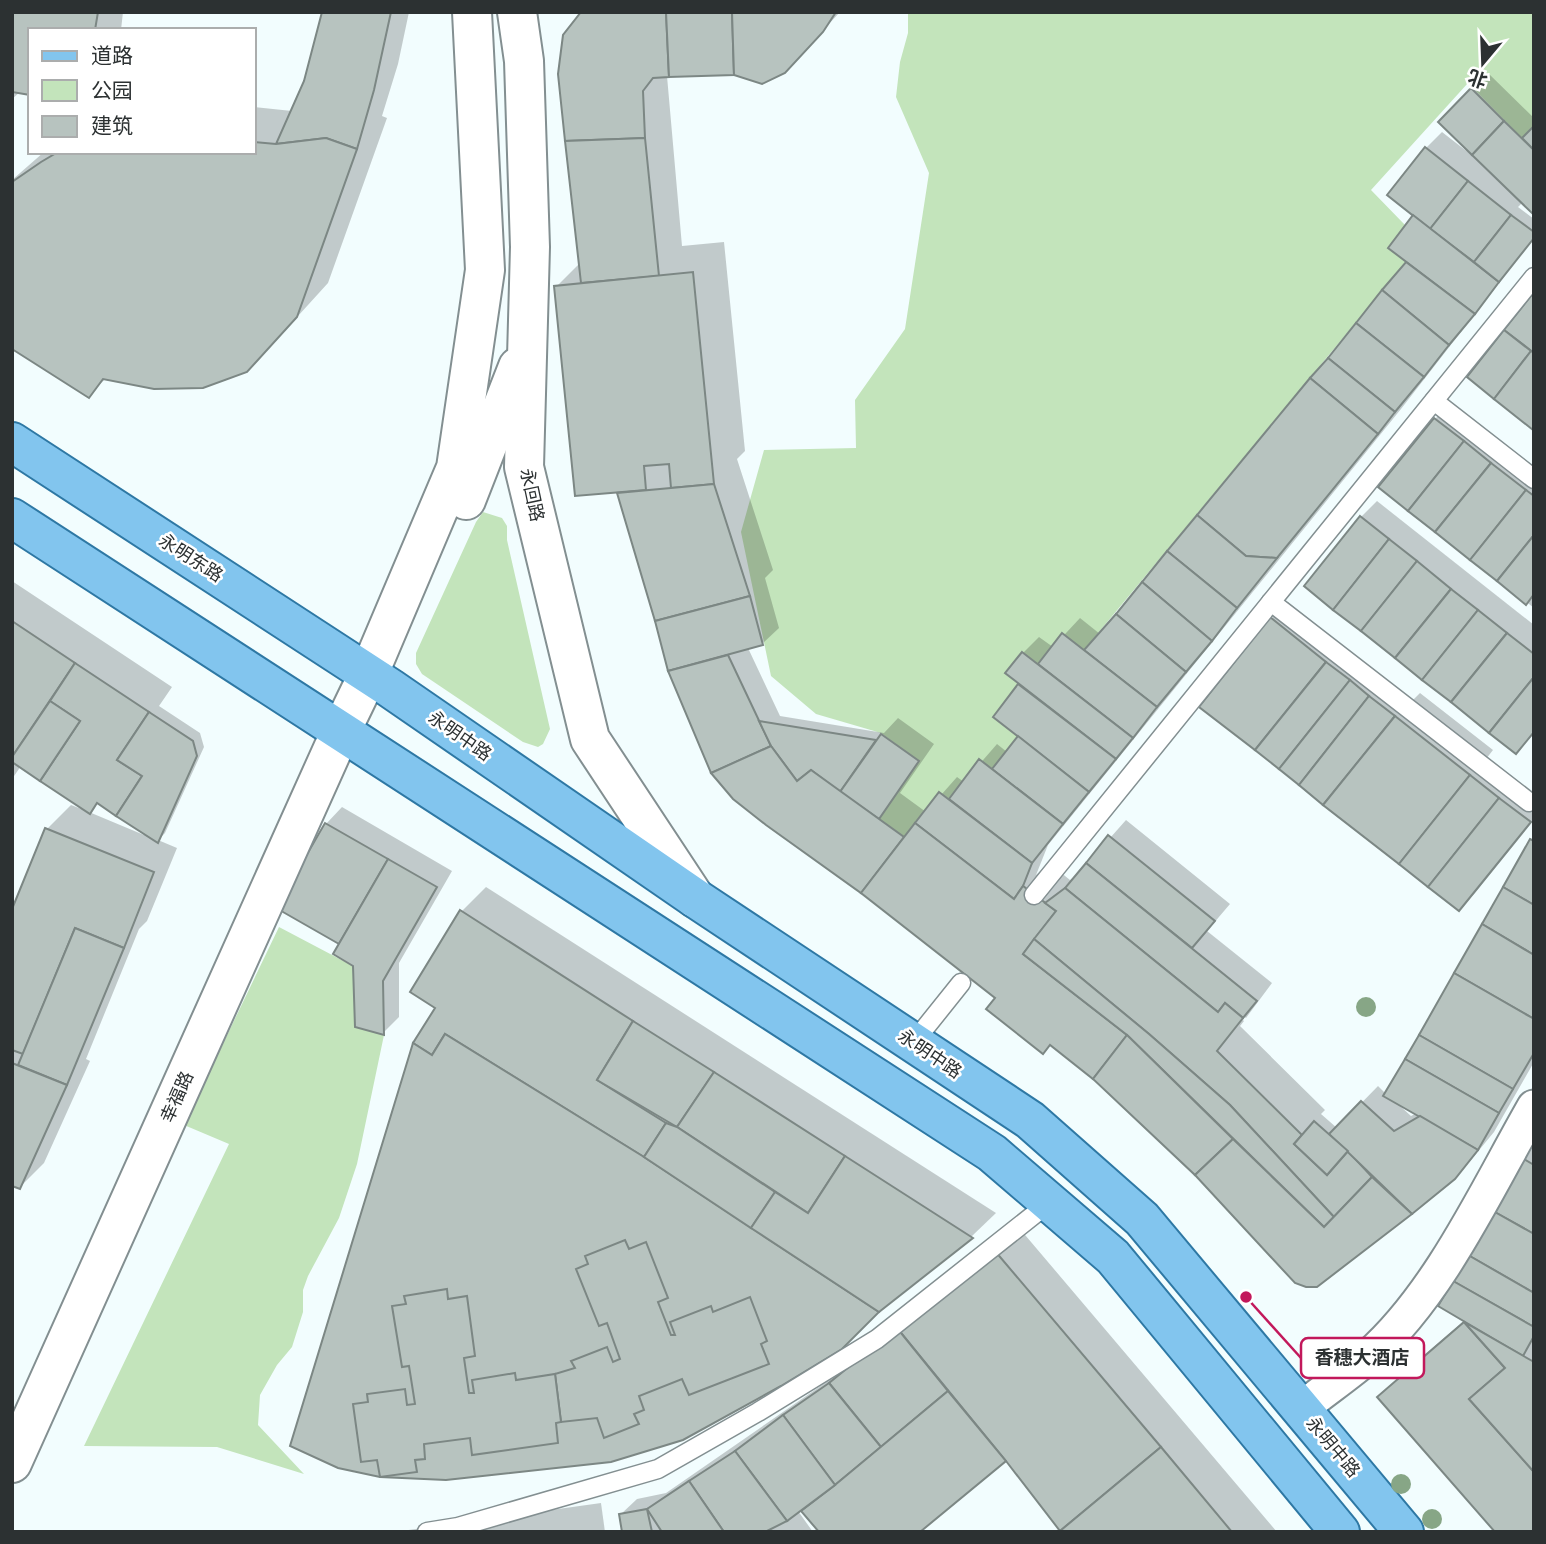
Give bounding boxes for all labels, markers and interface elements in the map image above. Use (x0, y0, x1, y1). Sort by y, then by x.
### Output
legend (28, 28, 256, 154)
north arrow (1448, 28, 1518, 98)
text: 道路 (91, 39, 133, 71)
text: 北 (1464, 63, 1491, 96)
text: 公园 (91, 74, 133, 106)
text: 建筑 (91, 109, 133, 141)
street label: 永回路 (514, 466, 551, 524)
street label: 永明东路 (154, 527, 229, 589)
street label: 永明中路 (423, 704, 498, 767)
street label: 永明中路 (893, 1022, 968, 1085)
street label: 幸福路 (153, 1067, 200, 1127)
callout: 香穗大酒店 (1301, 1338, 1424, 1378)
text: 香穗大酒店 (1314, 1342, 1410, 1371)
street label: 永明中路 (1300, 1410, 1367, 1483)

